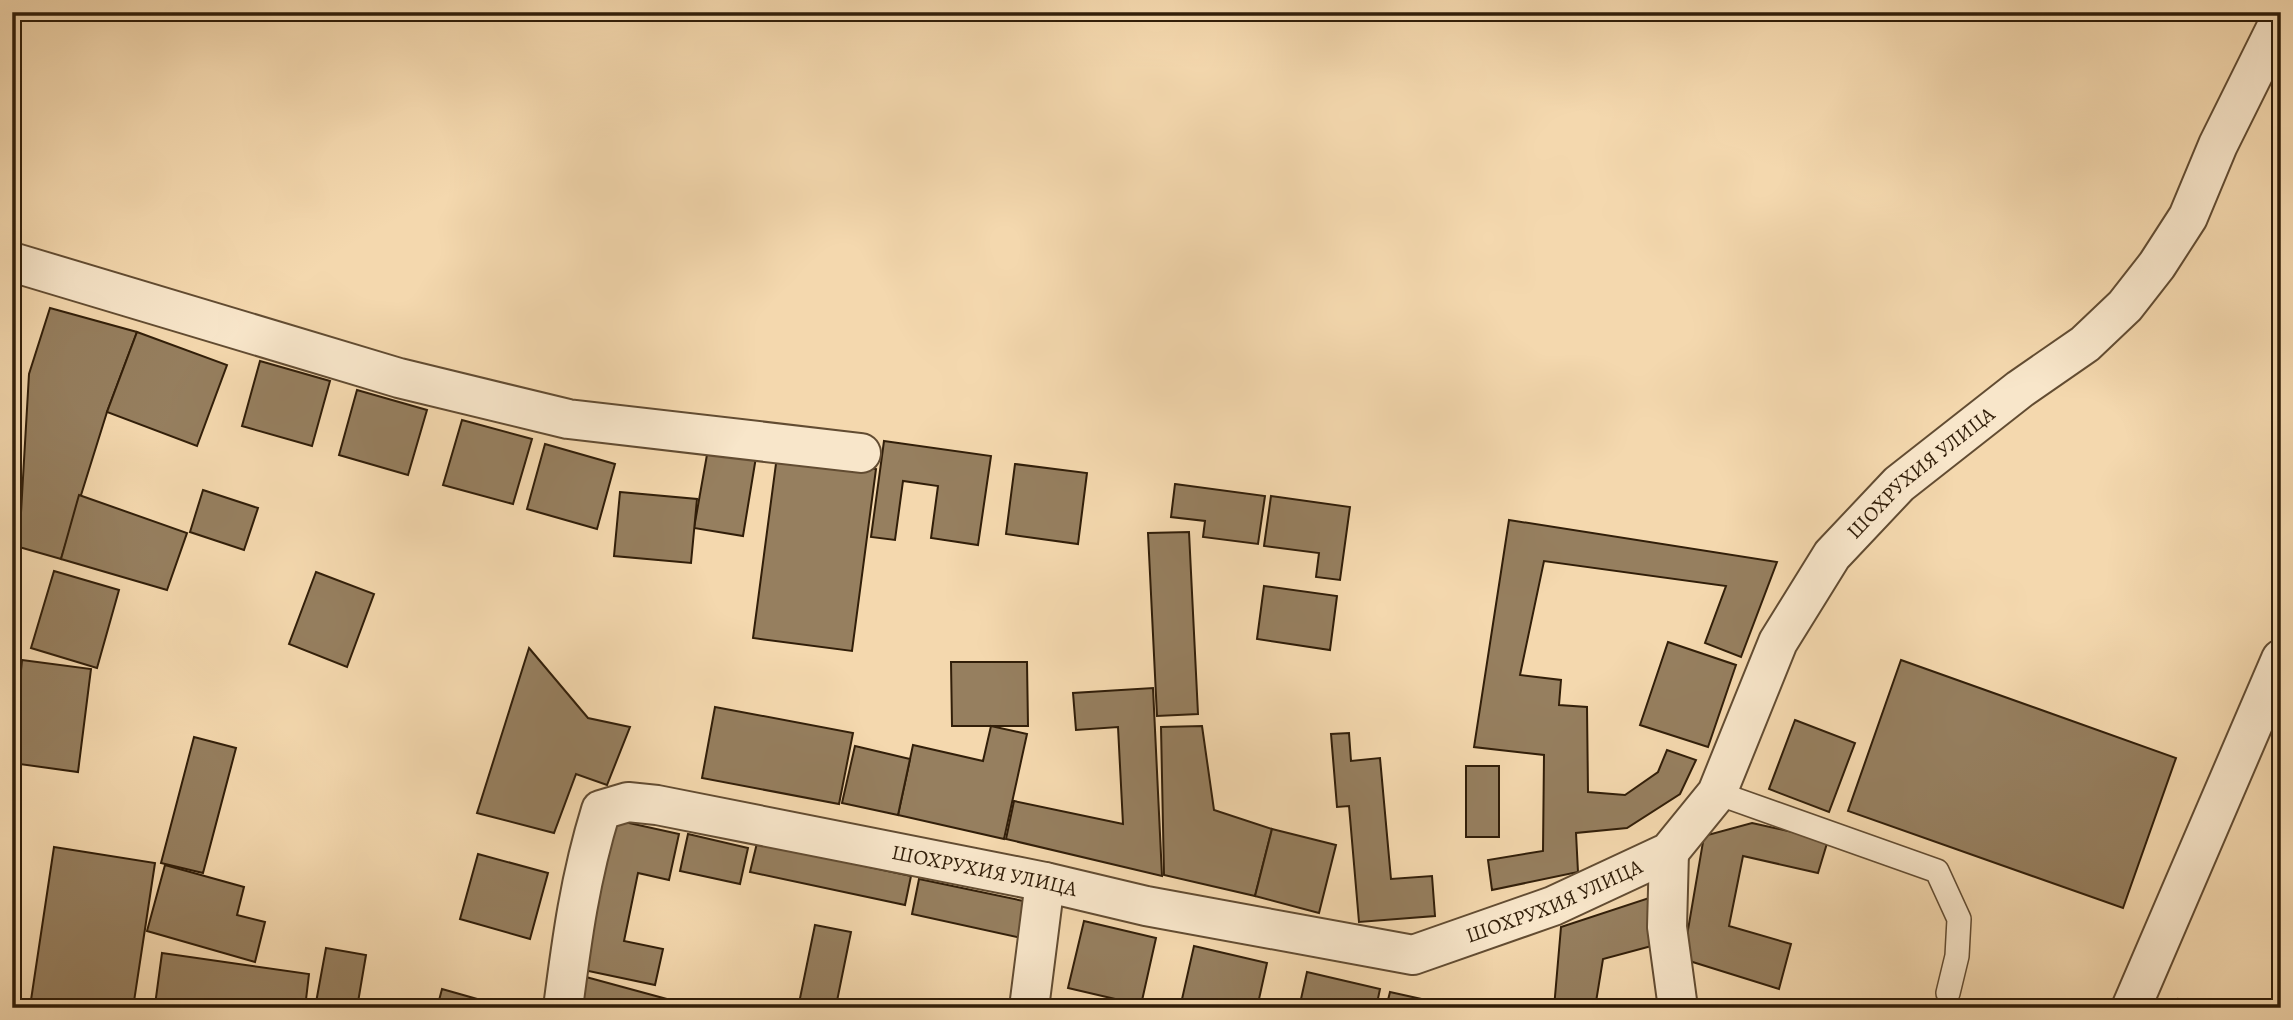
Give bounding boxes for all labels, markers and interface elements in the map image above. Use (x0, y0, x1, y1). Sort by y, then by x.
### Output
street label: ШОХРУХИЯ УЛИЦА (1840, 400, 2001, 545)
street label: ШОХРУХИЯ УЛИЦА (889, 838, 1081, 903)
street label: ШОХРУХИЯ УЛИЦА (1462, 852, 1647, 950)

